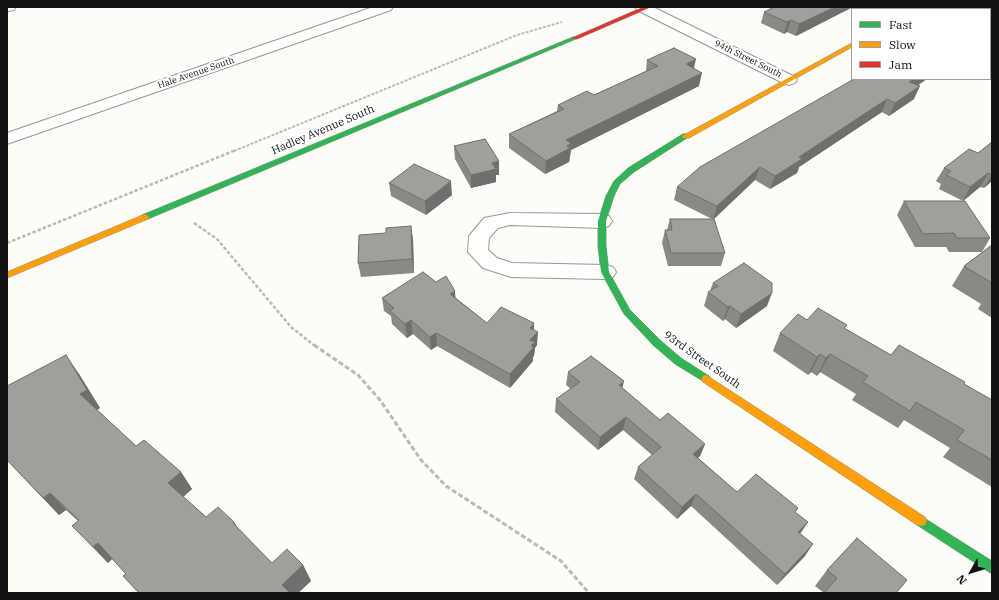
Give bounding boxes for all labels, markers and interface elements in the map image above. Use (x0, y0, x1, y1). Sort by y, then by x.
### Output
legend (851, 8, 991, 80)
text: Fast (889, 17, 913, 32)
text: Slow (889, 37, 916, 52)
street label: 94th Street South (712, 38, 784, 80)
street label: Hale Avenue South (156, 55, 236, 91)
text: Jam (889, 57, 912, 72)
street label: Hadley Avenue South (270, 102, 376, 158)
street label: 93rd Street South (661, 328, 743, 392)
north arrow (951, 552, 991, 592)
text: N (954, 572, 970, 587)

